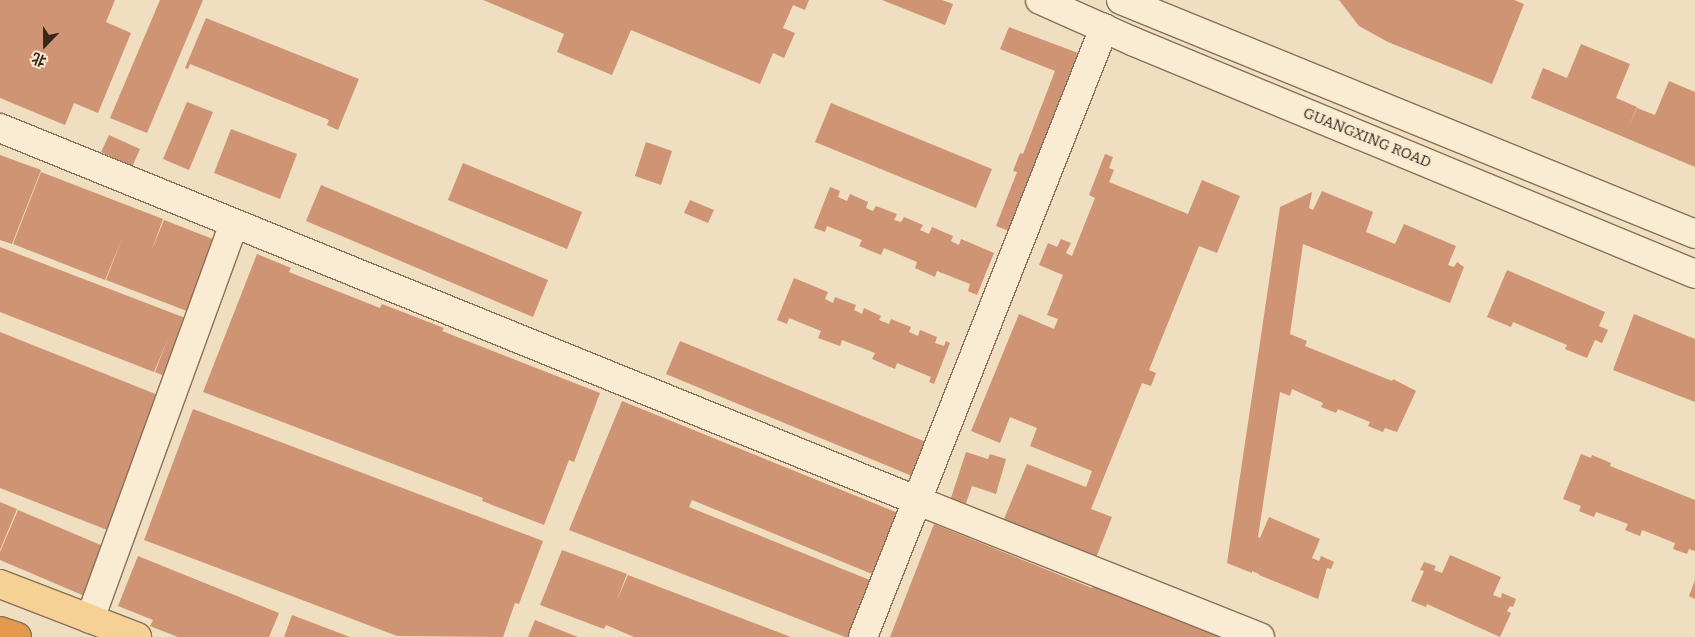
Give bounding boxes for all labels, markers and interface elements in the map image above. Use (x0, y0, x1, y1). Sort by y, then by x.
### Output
north arrow (20, 20, 70, 70)
text: 北 (30, 49, 49, 70)
street label: GUANGXING ROAD (1300, 104, 1434, 172)

